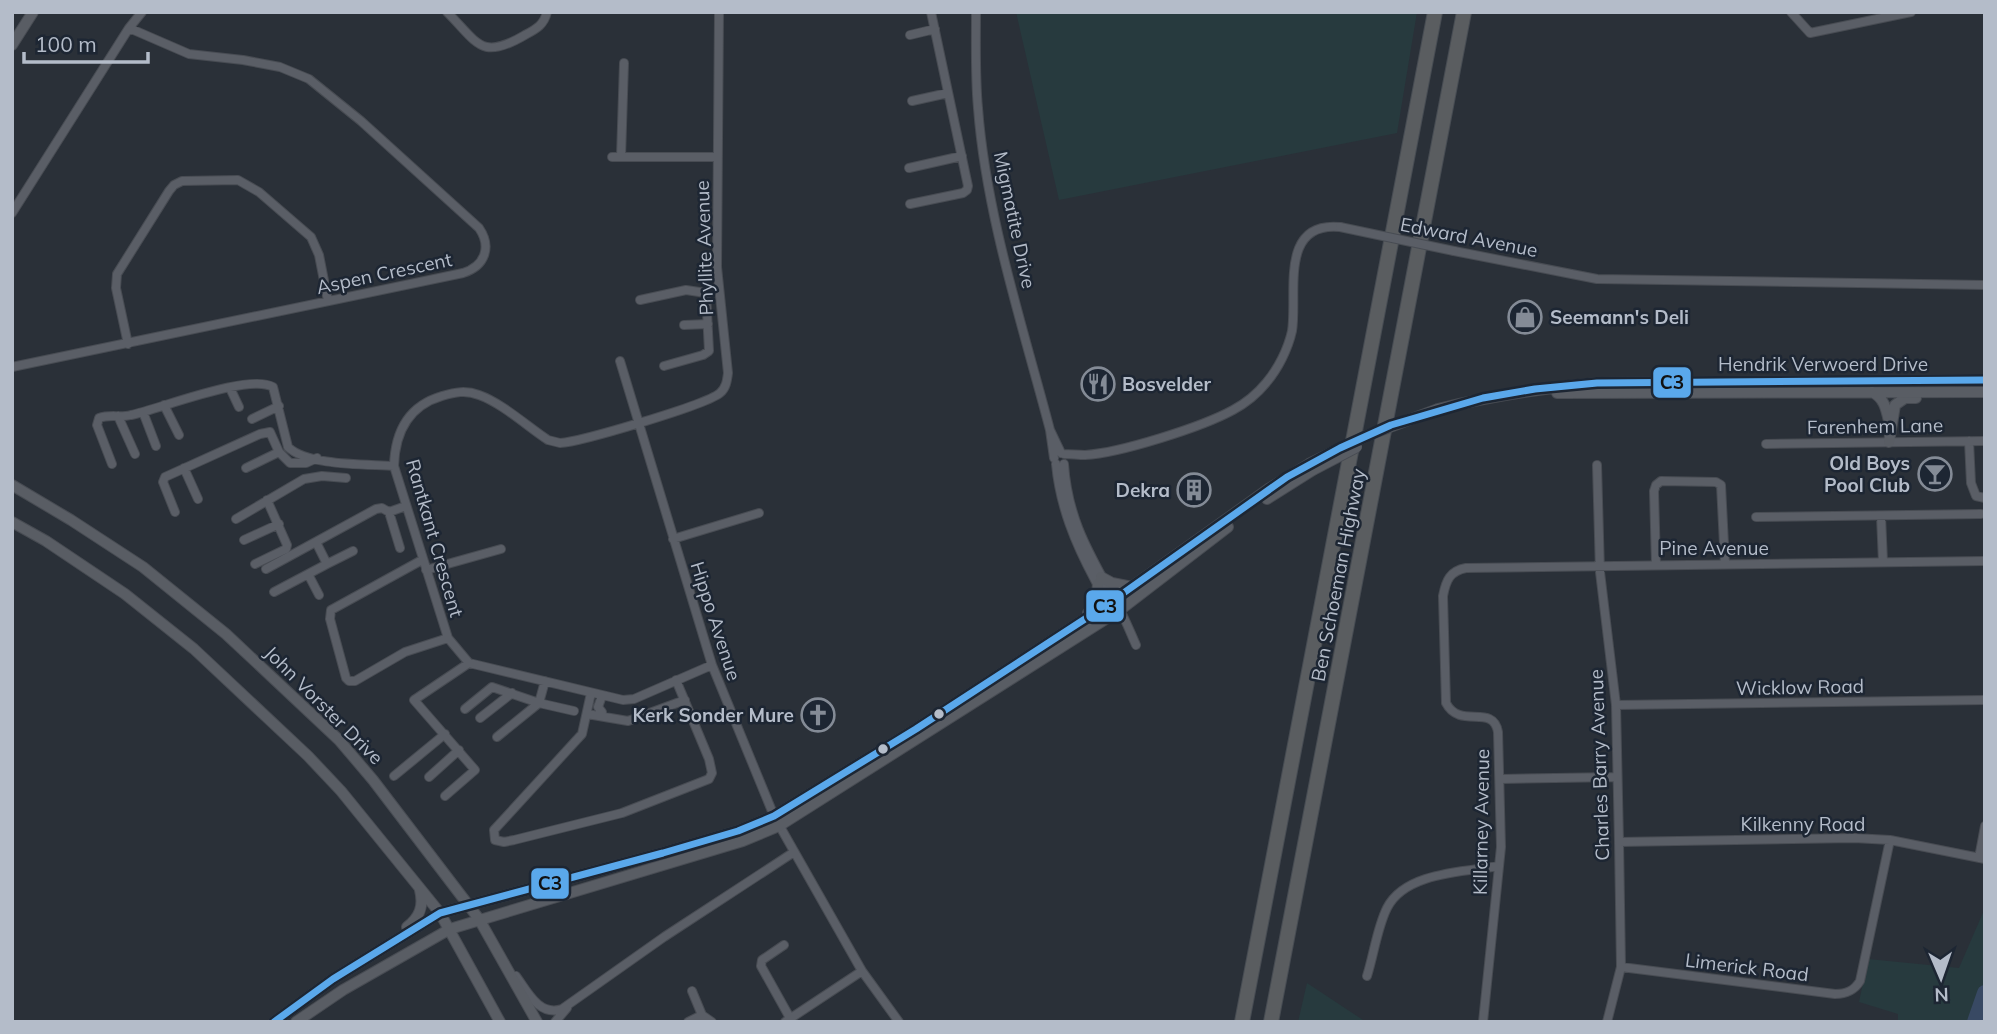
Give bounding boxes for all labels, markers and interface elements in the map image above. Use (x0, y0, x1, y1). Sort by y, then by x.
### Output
scale bar (24, 21, 149, 65)
text: 100 m (35, 31, 97, 57)
street label: Migmatite Drive (989, 149, 1041, 291)
street label: Phyllite Avenue (690, 180, 718, 316)
street label: Edward Avenue (1398, 212, 1540, 262)
street label: Aspen Crescent (314, 247, 454, 299)
shop icon: Seemann's Deli (1506, 298, 1544, 336)
place label: Seemann's Deli (1550, 305, 1689, 329)
street label: Hendrik Verwoerd Drive (1718, 352, 1928, 376)
restaurant icon: Bosvelder (1079, 365, 1117, 403)
line badge: C3 (1652, 366, 1692, 399)
text: C3 (1660, 370, 1684, 394)
place label: Bosvelder (1122, 372, 1211, 396)
street label: Farenhem Lane (1807, 413, 1943, 439)
place label: Old Boys Pool Club (1824, 451, 1910, 497)
bar icon: Old Boys Pool Club (1916, 455, 1954, 493)
street label: Rantkant Crescent (401, 456, 469, 620)
street label: Ben Schoeman Highway (1306, 467, 1370, 683)
building icon: Dekra (1175, 471, 1213, 509)
place label: Dekra (1115, 478, 1170, 502)
street label: Pine Avenue (1659, 536, 1769, 560)
street label: Hippo Avenue (685, 558, 747, 684)
line badge: C3 (1085, 589, 1125, 623)
text: C3 (1093, 594, 1117, 618)
street label: John Vorster Drive (260, 641, 388, 769)
street label: Charles Barry Avenue (1584, 669, 1614, 861)
street label: Wicklow Road (1736, 674, 1864, 700)
church icon: Kerk Sonder Mure (799, 696, 837, 734)
place label: Kerk Sonder Mure (633, 703, 794, 727)
unlabelled marker (932, 707, 946, 721)
unlabelled marker (876, 742, 890, 756)
street label: Killarney Avenue (1468, 749, 1494, 895)
street label: Kilkenny Road (1741, 812, 1865, 836)
line badge: C3 (530, 867, 570, 900)
text: C3 (538, 871, 562, 895)
north arrow (1906, 943, 1976, 1013)
street label: Limerick Road (1684, 948, 1810, 986)
text: N (1934, 983, 1949, 1007)

